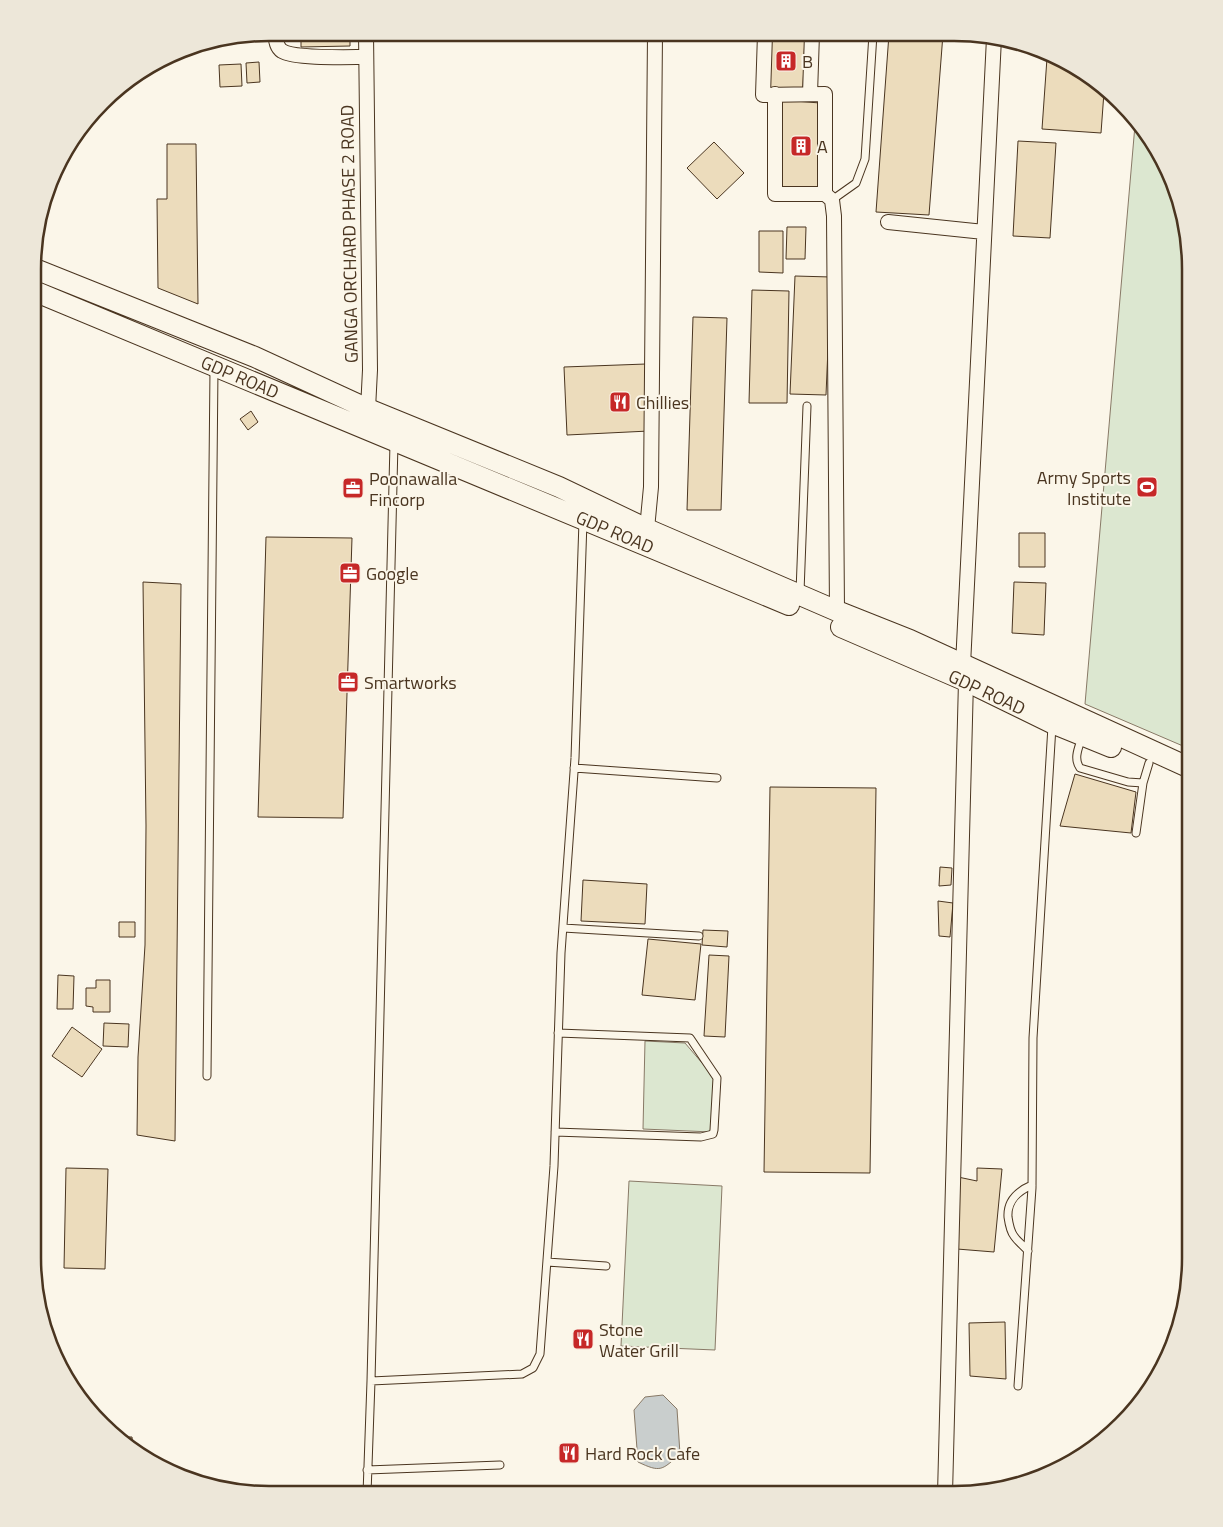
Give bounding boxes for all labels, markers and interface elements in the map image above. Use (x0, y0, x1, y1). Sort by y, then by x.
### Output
place label: B (802, 48, 813, 75)
building icon: B (774, 49, 798, 73)
street label: GANGA ORCHARD PHASE 2 ROAD (333, 105, 365, 363)
place label: A (817, 133, 828, 160)
building icon: A (789, 134, 813, 158)
street label: GDP ROAD (197, 348, 283, 406)
place label: Chillies (636, 389, 689, 416)
restaurant icon: Chillies (608, 390, 632, 414)
place label: Army Sports Institute (1037, 464, 1131, 512)
place label: Poonawalla Fincorp (369, 465, 457, 513)
sports icon: Army Sports Institute (1135, 475, 1159, 499)
office icon: Poonawalla Fincorp (341, 476, 365, 500)
street label: GDP ROAD (572, 503, 658, 561)
place label: Google (366, 560, 419, 587)
office icon: Google (338, 561, 362, 585)
street label: GDP ROAD (944, 662, 1030, 722)
place label: Smartworks (364, 669, 457, 696)
office icon: Smartworks (336, 670, 360, 694)
place label: Stone Water Grill (599, 1316, 679, 1364)
restaurant icon: Stone Water Grill (571, 1327, 595, 1351)
place label: Hard Rock Cafe (585, 1440, 700, 1467)
restaurant icon: Hard Rock Cafe (557, 1441, 581, 1465)

